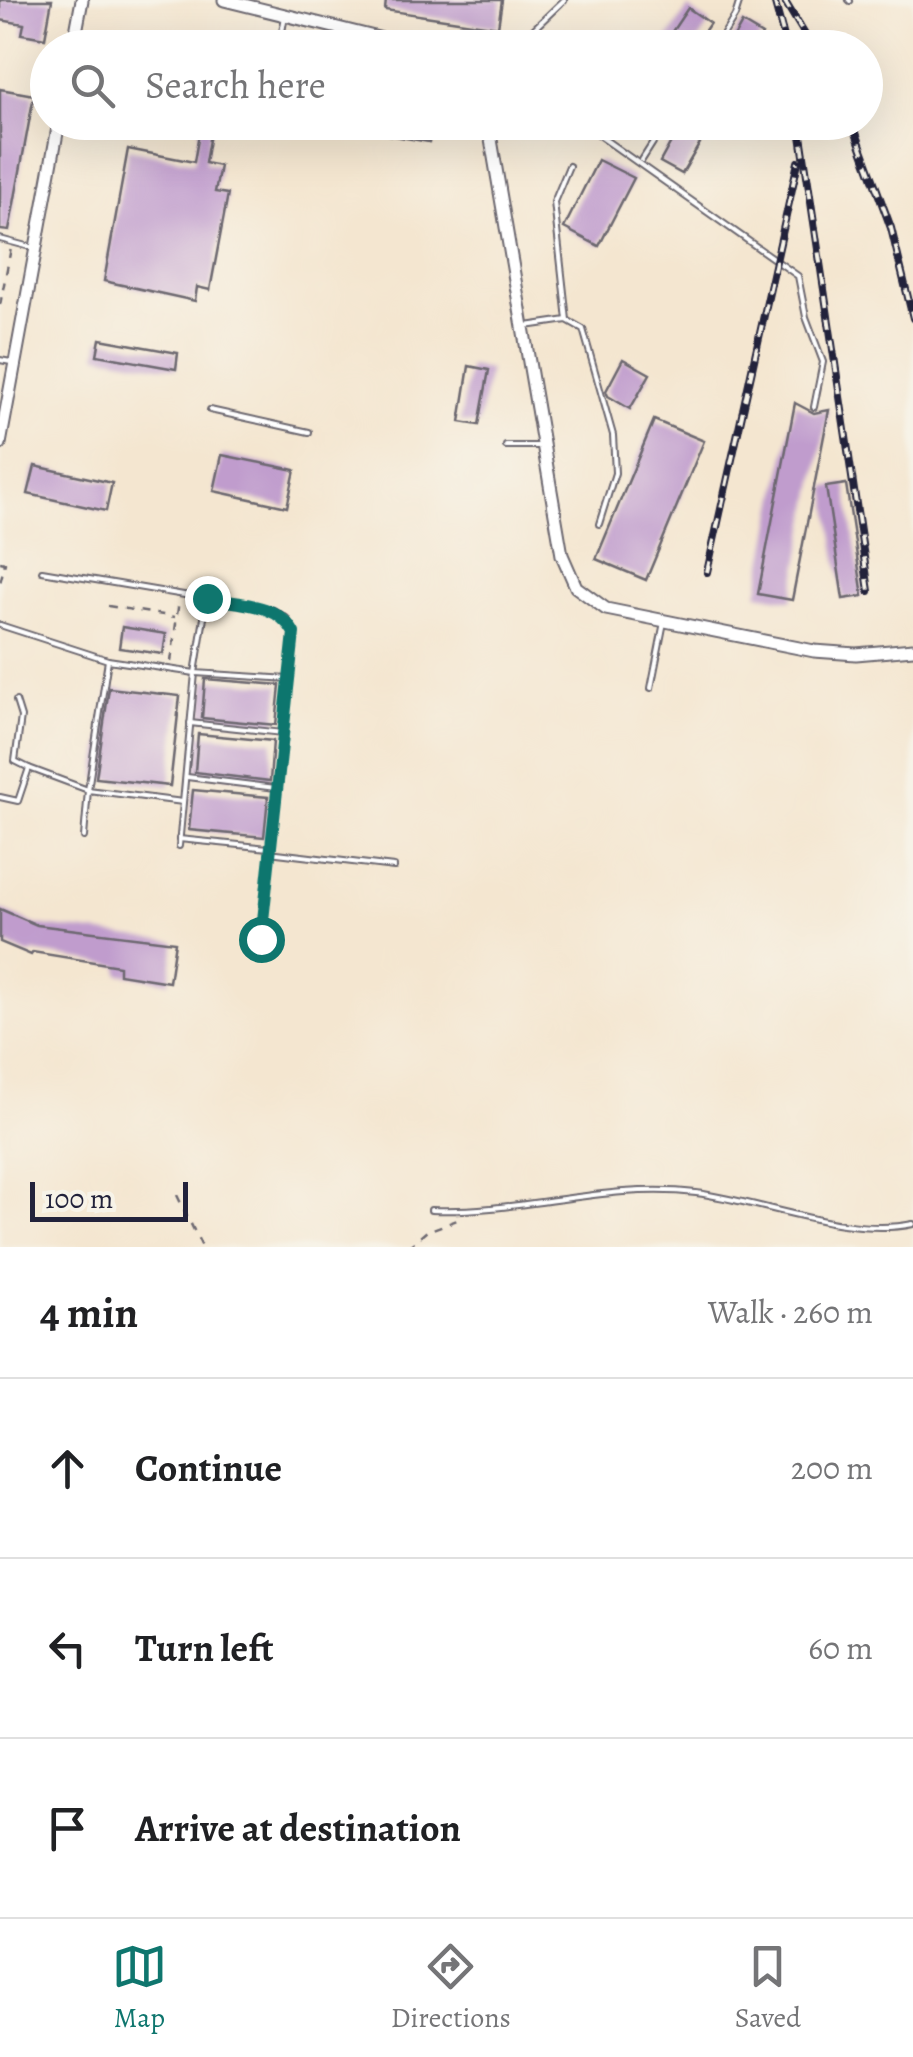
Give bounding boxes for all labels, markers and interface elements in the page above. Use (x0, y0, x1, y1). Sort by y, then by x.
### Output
search box (30, 30, 883, 140)
icon: search (65, 58, 120, 113)
text: Search here (145, 59, 326, 111)
route end (185, 576, 231, 622)
route start (239, 917, 285, 963)
scale bar (30, 1177, 188, 1222)
text: 100 m (45, 1180, 113, 1218)
text: 4 min (40, 1284, 138, 1341)
text: Walk · 260 m (708, 1290, 873, 1334)
icon: ahead (40, 1441, 95, 1496)
text: Continue (135, 1442, 282, 1494)
text: 200 m (791, 1446, 873, 1490)
icon: left (40, 1621, 95, 1676)
text: Turn left (135, 1622, 274, 1674)
text: 60 m (808, 1626, 873, 1670)
icon: arrive (40, 1801, 95, 1856)
text: Arrive at destination (135, 1802, 461, 1854)
tab: Map (112, 1939, 167, 2037)
tab: Directions (391, 1939, 511, 2037)
tab: Saved (735, 1939, 801, 2037)

